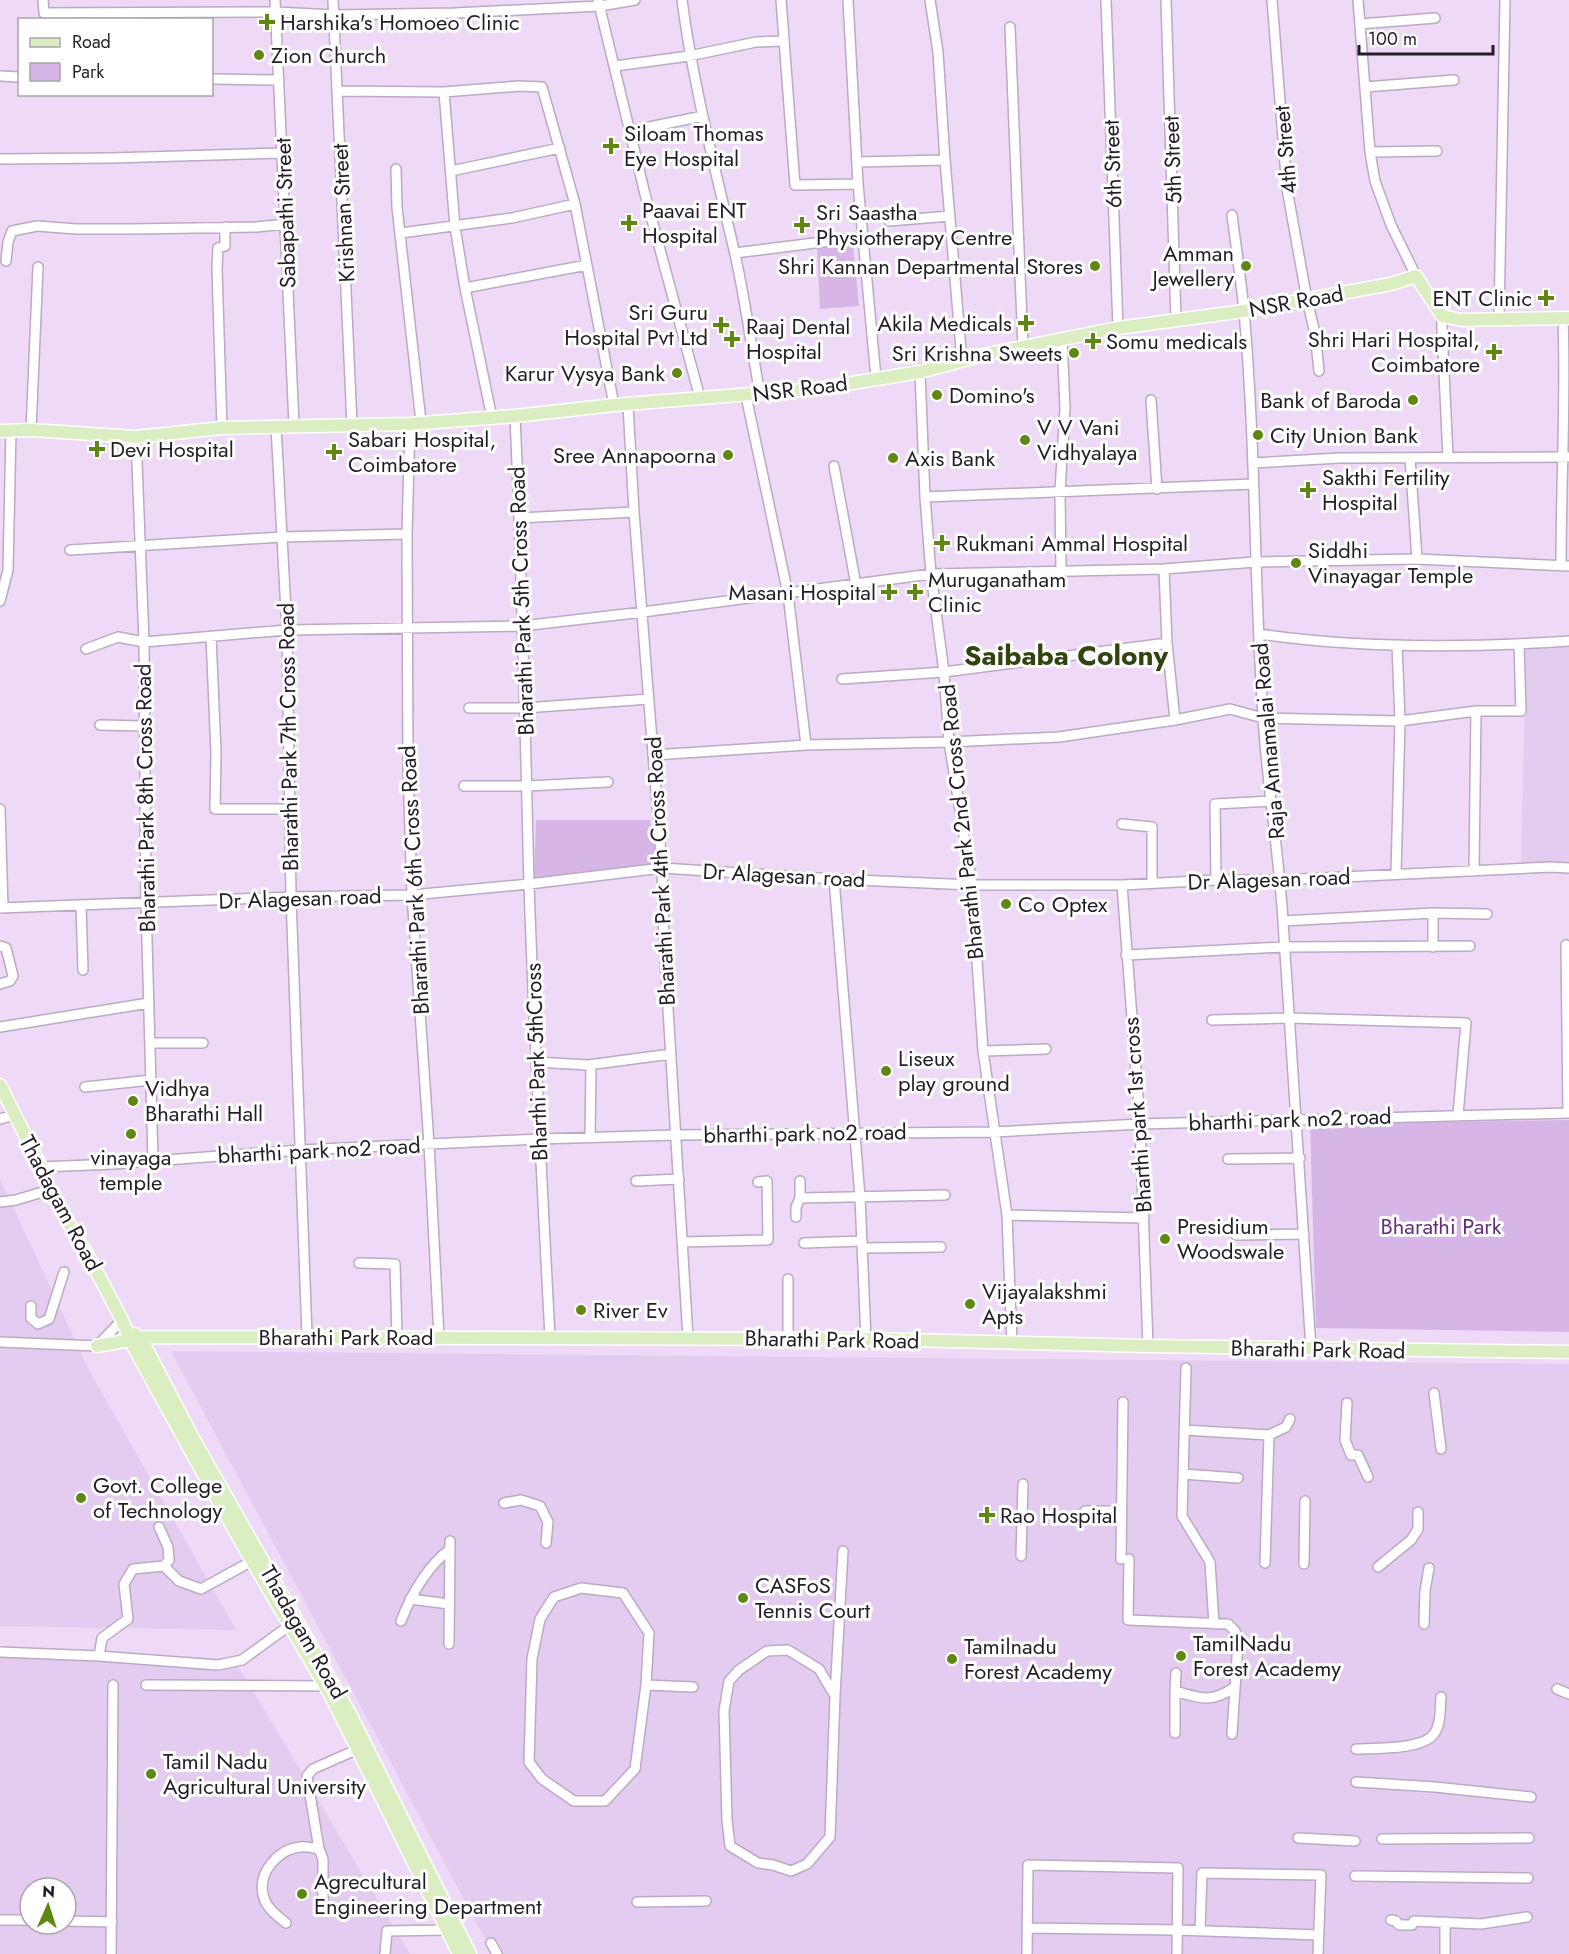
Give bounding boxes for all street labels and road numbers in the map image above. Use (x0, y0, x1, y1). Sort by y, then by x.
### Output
street label: 4th Street (1265, 104, 1305, 196)
street label: 5th Street (1154, 115, 1190, 205)
street label: 6th Street (1094, 118, 1130, 209)
street label: Sabapathi Street (266, 137, 304, 289)
street label: Krishnan Street (323, 142, 363, 283)
street label: NSR Road (1246, 277, 1346, 325)
street label: NSR Road (751, 366, 849, 410)
street label: Bharathi Park 5th Cross Road (500, 466, 542, 736)
street label: Bharathi Park 7th Cross Road (270, 602, 306, 872)
street label: Raja Annamalai Road (1243, 642, 1293, 840)
street label: Bharathi Park 8th Cross Road (127, 663, 163, 933)
street label: Bharathi Park 2nd Cross Road (931, 683, 991, 961)
street label: Bharathi Park 4th Cross Road (637, 735, 683, 1007)
street label: Bharathi Park 6th Cross Road (391, 745, 437, 1015)
street label: Dr Alagesan road (702, 855, 866, 895)
street label: Dr Alagesan road (1187, 860, 1351, 898)
street label: Dr Alagesan road (218, 879, 382, 917)
street label: Bharthi Park 5thCross (517, 962, 555, 1162)
street label: Bharthi park 1st cross (1114, 1016, 1160, 1214)
street label: bharthi park no2 road (1188, 1099, 1392, 1139)
street label: bharthi park no2 road (703, 1115, 907, 1151)
street label: Thadagam Road (12, 1129, 110, 1277)
street label: bharthi park no2 road (217, 1129, 421, 1171)
street label: Bharathi Park Road (259, 1321, 433, 1353)
street label: Bharathi Park Road (744, 1321, 920, 1357)
street label: Bharathi Park Road (1230, 1331, 1406, 1367)
street label: Thadagam Road (253, 1559, 355, 1705)

